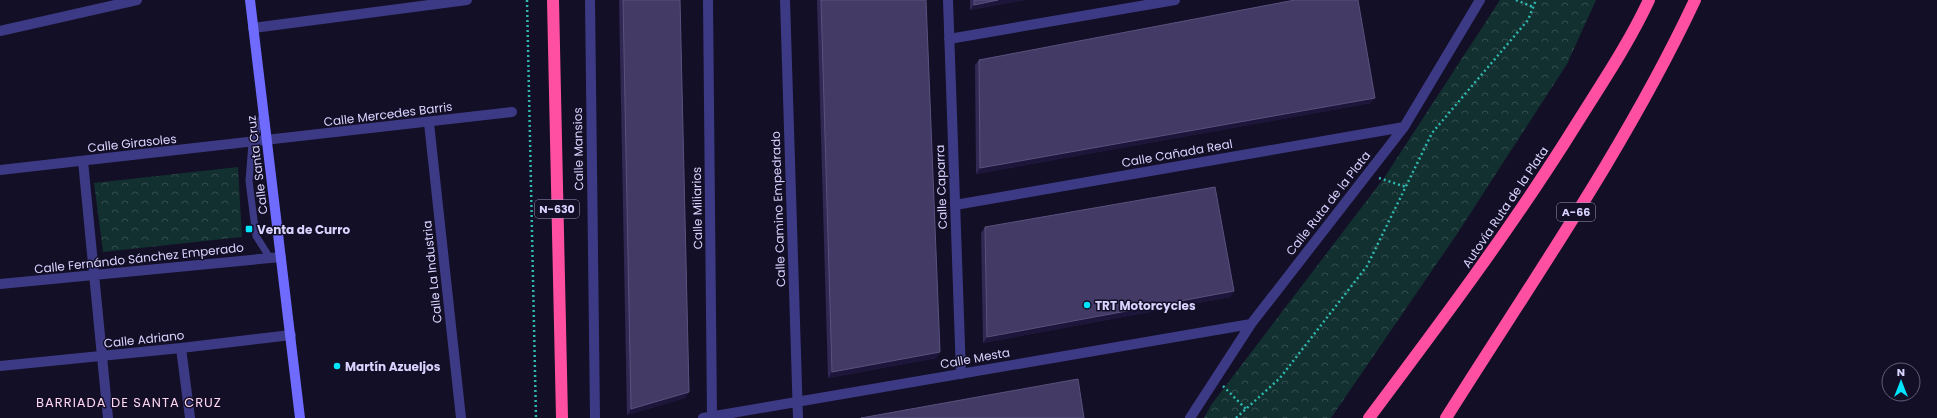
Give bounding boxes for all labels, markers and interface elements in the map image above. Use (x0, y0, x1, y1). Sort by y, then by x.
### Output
street label: Calle Mercedes Barris (323, 98, 453, 130)
street label: Calle Mansios (569, 107, 587, 191)
street label: Calle Santa Cruz (243, 115, 271, 215)
street label: Calle Girasoles (87, 130, 177, 156)
street label: Calle Camino Empedrado (767, 131, 789, 287)
street label: Calle Cañada Real (1120, 135, 1234, 171)
street label: Autovía Ruta de la Plata (1458, 143, 1552, 271)
street label: Calle Caparra (931, 144, 951, 230)
street label: Calle Ruta de la Plata (1282, 147, 1374, 259)
street label: Calle Miliarios (688, 167, 706, 249)
road number: N-630 (535, 200, 579, 218)
road number: A-66 (1557, 203, 1595, 221)
street label: Calle La Industria (418, 220, 446, 324)
place label: Venta de Curro (257, 221, 350, 238)
marker: Venta de Curro (244, 224, 254, 234)
street label: Calle Fernándo Sánchez Emperado (33, 239, 245, 277)
place label: TRT Motorcycles (1095, 297, 1196, 314)
marker: TRT Motorcycles (1082, 300, 1092, 310)
street label: Calle Adriano (103, 326, 185, 352)
street label: Calle Mesta (939, 344, 1011, 372)
place label: Martín Azueljos (345, 358, 441, 375)
marker: Martín Azueljos (332, 361, 342, 371)
north arrow (1881, 362, 1921, 402)
text: N (1897, 364, 1905, 380)
district label: BARRIADA DE SANTA CRUZ (36, 393, 222, 412)

